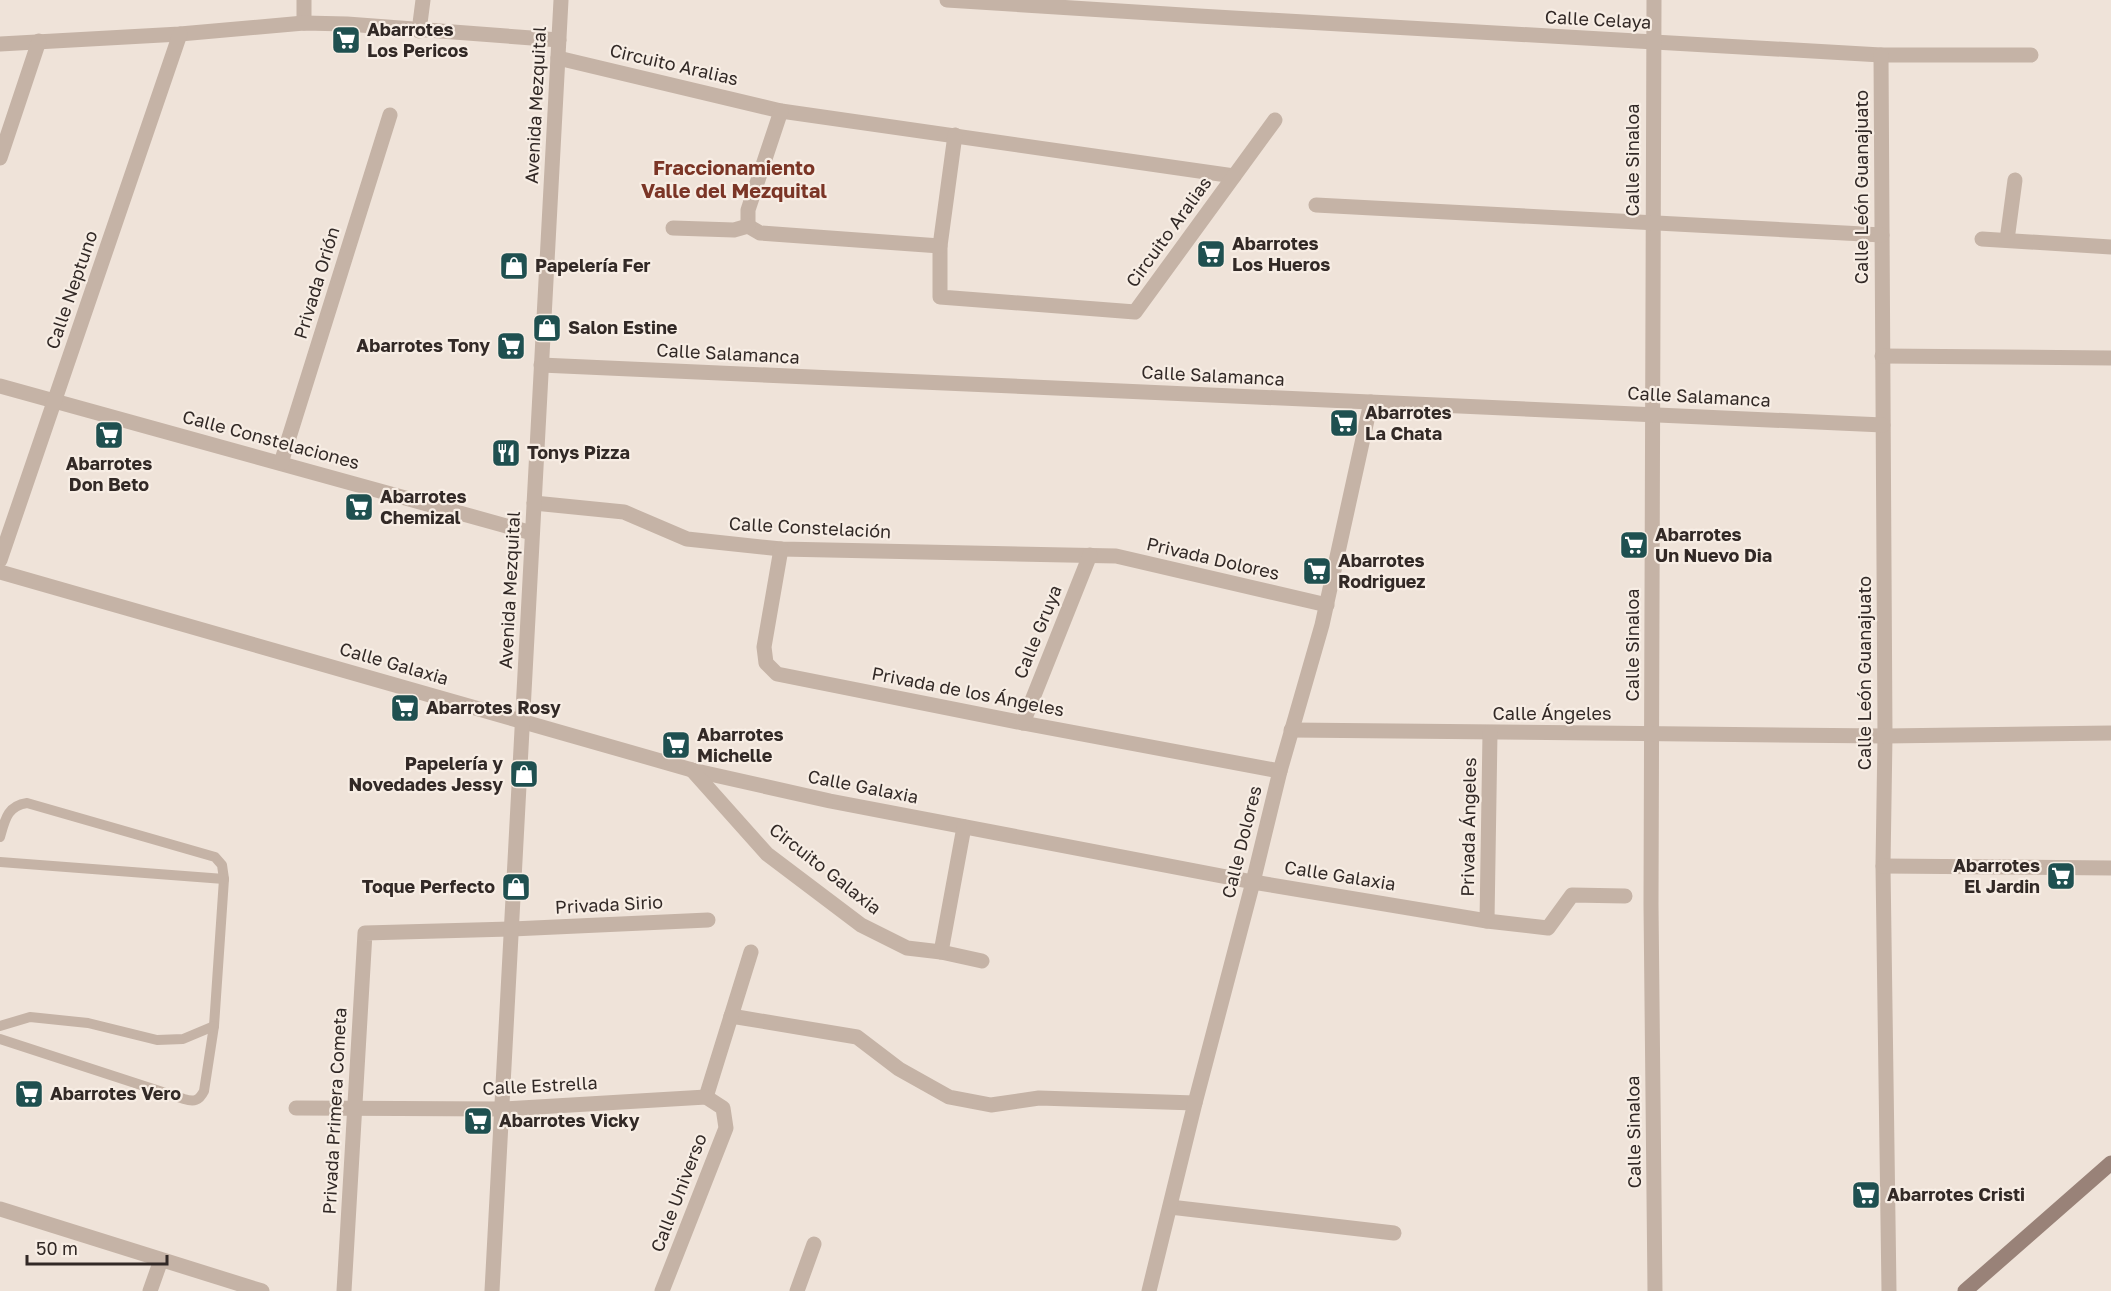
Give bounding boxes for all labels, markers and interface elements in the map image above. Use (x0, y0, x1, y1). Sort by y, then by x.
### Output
street label: Calle Celaya (1544, 5, 1652, 33)
place label: Abarrotes Los Pericos (367, 18, 468, 61)
supermarket icon: Abarrotes Los Pericos (330, 24, 362, 56)
street label: Avenida Mezquital (520, 25, 550, 184)
street label: Circuito Aralias (608, 39, 741, 90)
street label: Calle León Guanajuato (1850, 90, 1872, 284)
street label: Calle Sinaloa (1621, 104, 1643, 216)
district label: Fraccionamiento Valle del Mezquital (641, 155, 827, 202)
street label: Circuito Aralias (1121, 172, 1216, 291)
street label: Privada Orión (289, 224, 344, 341)
street label: Calle Neptuno (40, 228, 102, 352)
place label: Abarrotes Los Hueros (1232, 232, 1330, 275)
supermarket icon: Abarrotes Los Hueros (1195, 238, 1227, 270)
shop icon: Papelería Fer (498, 250, 530, 282)
place label: Papelería Fer (535, 254, 651, 276)
shop icon: Salon Estine (531, 312, 563, 344)
place label: Salon Estine (568, 316, 678, 338)
supermarket icon: Abarrotes Tony (495, 330, 527, 362)
place label: Abarrotes Tony (356, 334, 490, 356)
street label: Calle Salamanca (656, 338, 800, 368)
street label: Calle Salamanca (1141, 360, 1285, 390)
street label: Calle Salamanca (1627, 381, 1771, 411)
place label: Abarrotes La Chata (1365, 401, 1452, 444)
street label: Calle Constelaciones (180, 405, 362, 473)
supermarket icon: Abarrotes La Chata (1328, 407, 1360, 439)
supermarket icon: Abarrotes Don Beto (93, 419, 125, 451)
restaurant icon: Tonys Pizza (490, 437, 522, 469)
place label: Tonys Pizza (527, 441, 630, 463)
place label: Abarrotes Don Beto (66, 452, 152, 495)
place label: Abarrotes Chemizal (380, 485, 467, 528)
supermarket icon: Abarrotes Chemizal (343, 491, 375, 523)
street label: Avenida Mezquital (494, 510, 524, 669)
street label: Calle Constelación (728, 512, 892, 542)
place label: Abarrotes Un Nuevo Dia (1655, 523, 1772, 566)
supermarket icon: Abarrotes Un Nuevo Dia (1618, 529, 1650, 561)
street label: Privada Dolores (1145, 532, 1282, 584)
place label: Abarrotes Rodriguez (1338, 549, 1426, 592)
supermarket icon: Abarrotes Rodriguez (1301, 555, 1333, 587)
street label: Calle León Guanajuato (1853, 576, 1875, 770)
street label: Calle Gruya (1008, 582, 1066, 682)
street label: Calle Sinaloa (1621, 589, 1643, 701)
street label: Calle Galaxia (337, 637, 451, 689)
street label: Privada de los Ángeles (870, 662, 1066, 720)
supermarket icon: Abarrotes Rosy (389, 692, 421, 724)
place label: Abarrotes Rosy (426, 696, 561, 718)
street label: Calle Ángeles (1493, 702, 1611, 724)
place label: Abarrotes Michelle (697, 723, 784, 766)
supermarket icon: Abarrotes Michelle (660, 729, 692, 761)
place label: Papelería y Novedades Jessy (348, 752, 503, 795)
street label: Privada Ángeles (1456, 757, 1480, 897)
shop icon: Papelería y Novedades Jessy (508, 758, 540, 790)
street label: Calle Galaxia (806, 764, 920, 808)
street label: Calle Dolores (1216, 783, 1266, 900)
street label: Circuito Galaxia (765, 818, 886, 919)
place label: Abarrotes El Jardin (1953, 854, 2040, 897)
street label: Calle Galaxia (1283, 855, 1397, 895)
supermarket icon: Abarrotes El Jardin (2045, 860, 2077, 892)
shop icon: Toque Perfecto (500, 871, 532, 903)
place label: Toque Perfecto (362, 875, 495, 897)
street label: Privada Sirio (554, 890, 663, 918)
street label: Privada Primera Cometa (318, 1007, 350, 1215)
street label: Calle Estrella (482, 1071, 598, 1099)
street label: Calle Sinaloa (1621, 1075, 1645, 1189)
supermarket icon: Abarrotes Vero (13, 1078, 45, 1110)
place label: Abarrotes Vero (50, 1082, 181, 1104)
supermarket icon: Abarrotes Vicky (462, 1105, 494, 1137)
place label: Abarrotes Vicky (499, 1109, 640, 1131)
street label: Calle Universo (645, 1130, 711, 1255)
supermarket icon: Abarrotes Cristi (1850, 1179, 1882, 1211)
place label: Abarrotes Cristi (1887, 1183, 2025, 1205)
scale bar (27, 1228, 166, 1266)
text: 50 m (36, 1237, 78, 1259)

